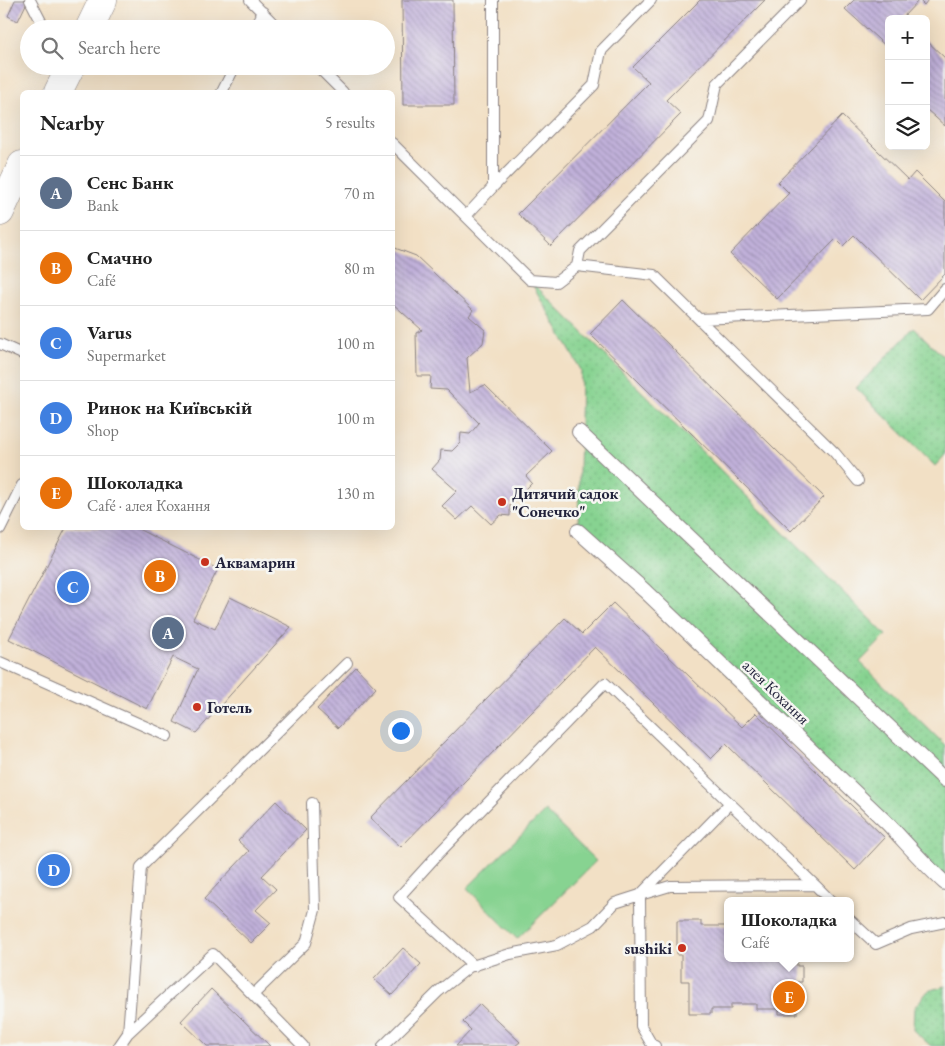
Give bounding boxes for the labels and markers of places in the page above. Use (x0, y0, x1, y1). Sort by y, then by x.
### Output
place label: Дитячий садок "Сонечко" (512, 483, 619, 522)
marker: Дитячий садок "Сонечко" (496, 496, 508, 508)
place label: Аквамарин (214, 552, 295, 573)
marker: Аквамарин (199, 556, 211, 568)
pin: B (144, 557, 176, 595)
pin: C (57, 568, 89, 606)
pin: A (152, 614, 184, 652)
place label: Готель (207, 697, 252, 718)
marker: Готель (191, 701, 203, 713)
pin: D (38, 851, 70, 889)
place label: sushiki (625, 938, 672, 959)
marker: sushiki (676, 942, 688, 954)
pin: E (773, 978, 805, 1016)

